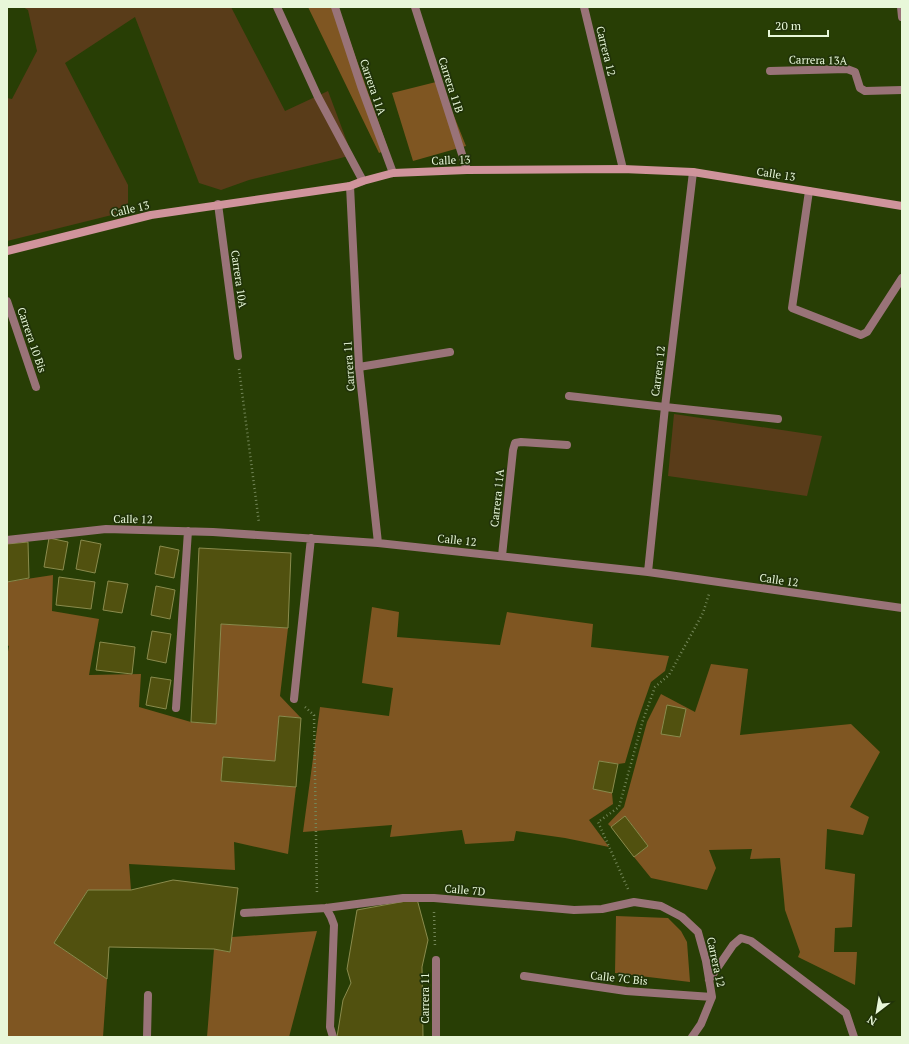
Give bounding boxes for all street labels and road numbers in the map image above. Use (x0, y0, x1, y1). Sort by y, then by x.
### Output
street label: Carrera 12 (593, 25, 619, 77)
street label: Carrera 13A (789, 52, 848, 68)
street label: Carrera 11B (435, 55, 467, 115)
street label: Carrera 11A (357, 57, 389, 117)
street label: Calle 13 (431, 152, 471, 168)
street label: Calle 13 (756, 164, 797, 184)
street label: Calle 13 (109, 198, 151, 220)
street label: Carrera 10A (228, 249, 250, 309)
street label: Carrera 10 Bis (14, 305, 50, 375)
street label: Carrera 11 (340, 340, 358, 392)
street label: Carrera 12 (648, 345, 668, 397)
street label: Carrera 11A (487, 468, 507, 528)
street label: Calle 12 (113, 512, 153, 526)
street label: Calle 12 (437, 531, 477, 549)
street label: Calle 12 (759, 570, 800, 590)
street label: Calle 7D (444, 881, 486, 899)
street label: Carrera 12 (704, 936, 728, 988)
street label: Calle 7C Bis (590, 968, 649, 988)
street label: Carrera 11 (418, 973, 432, 1023)

